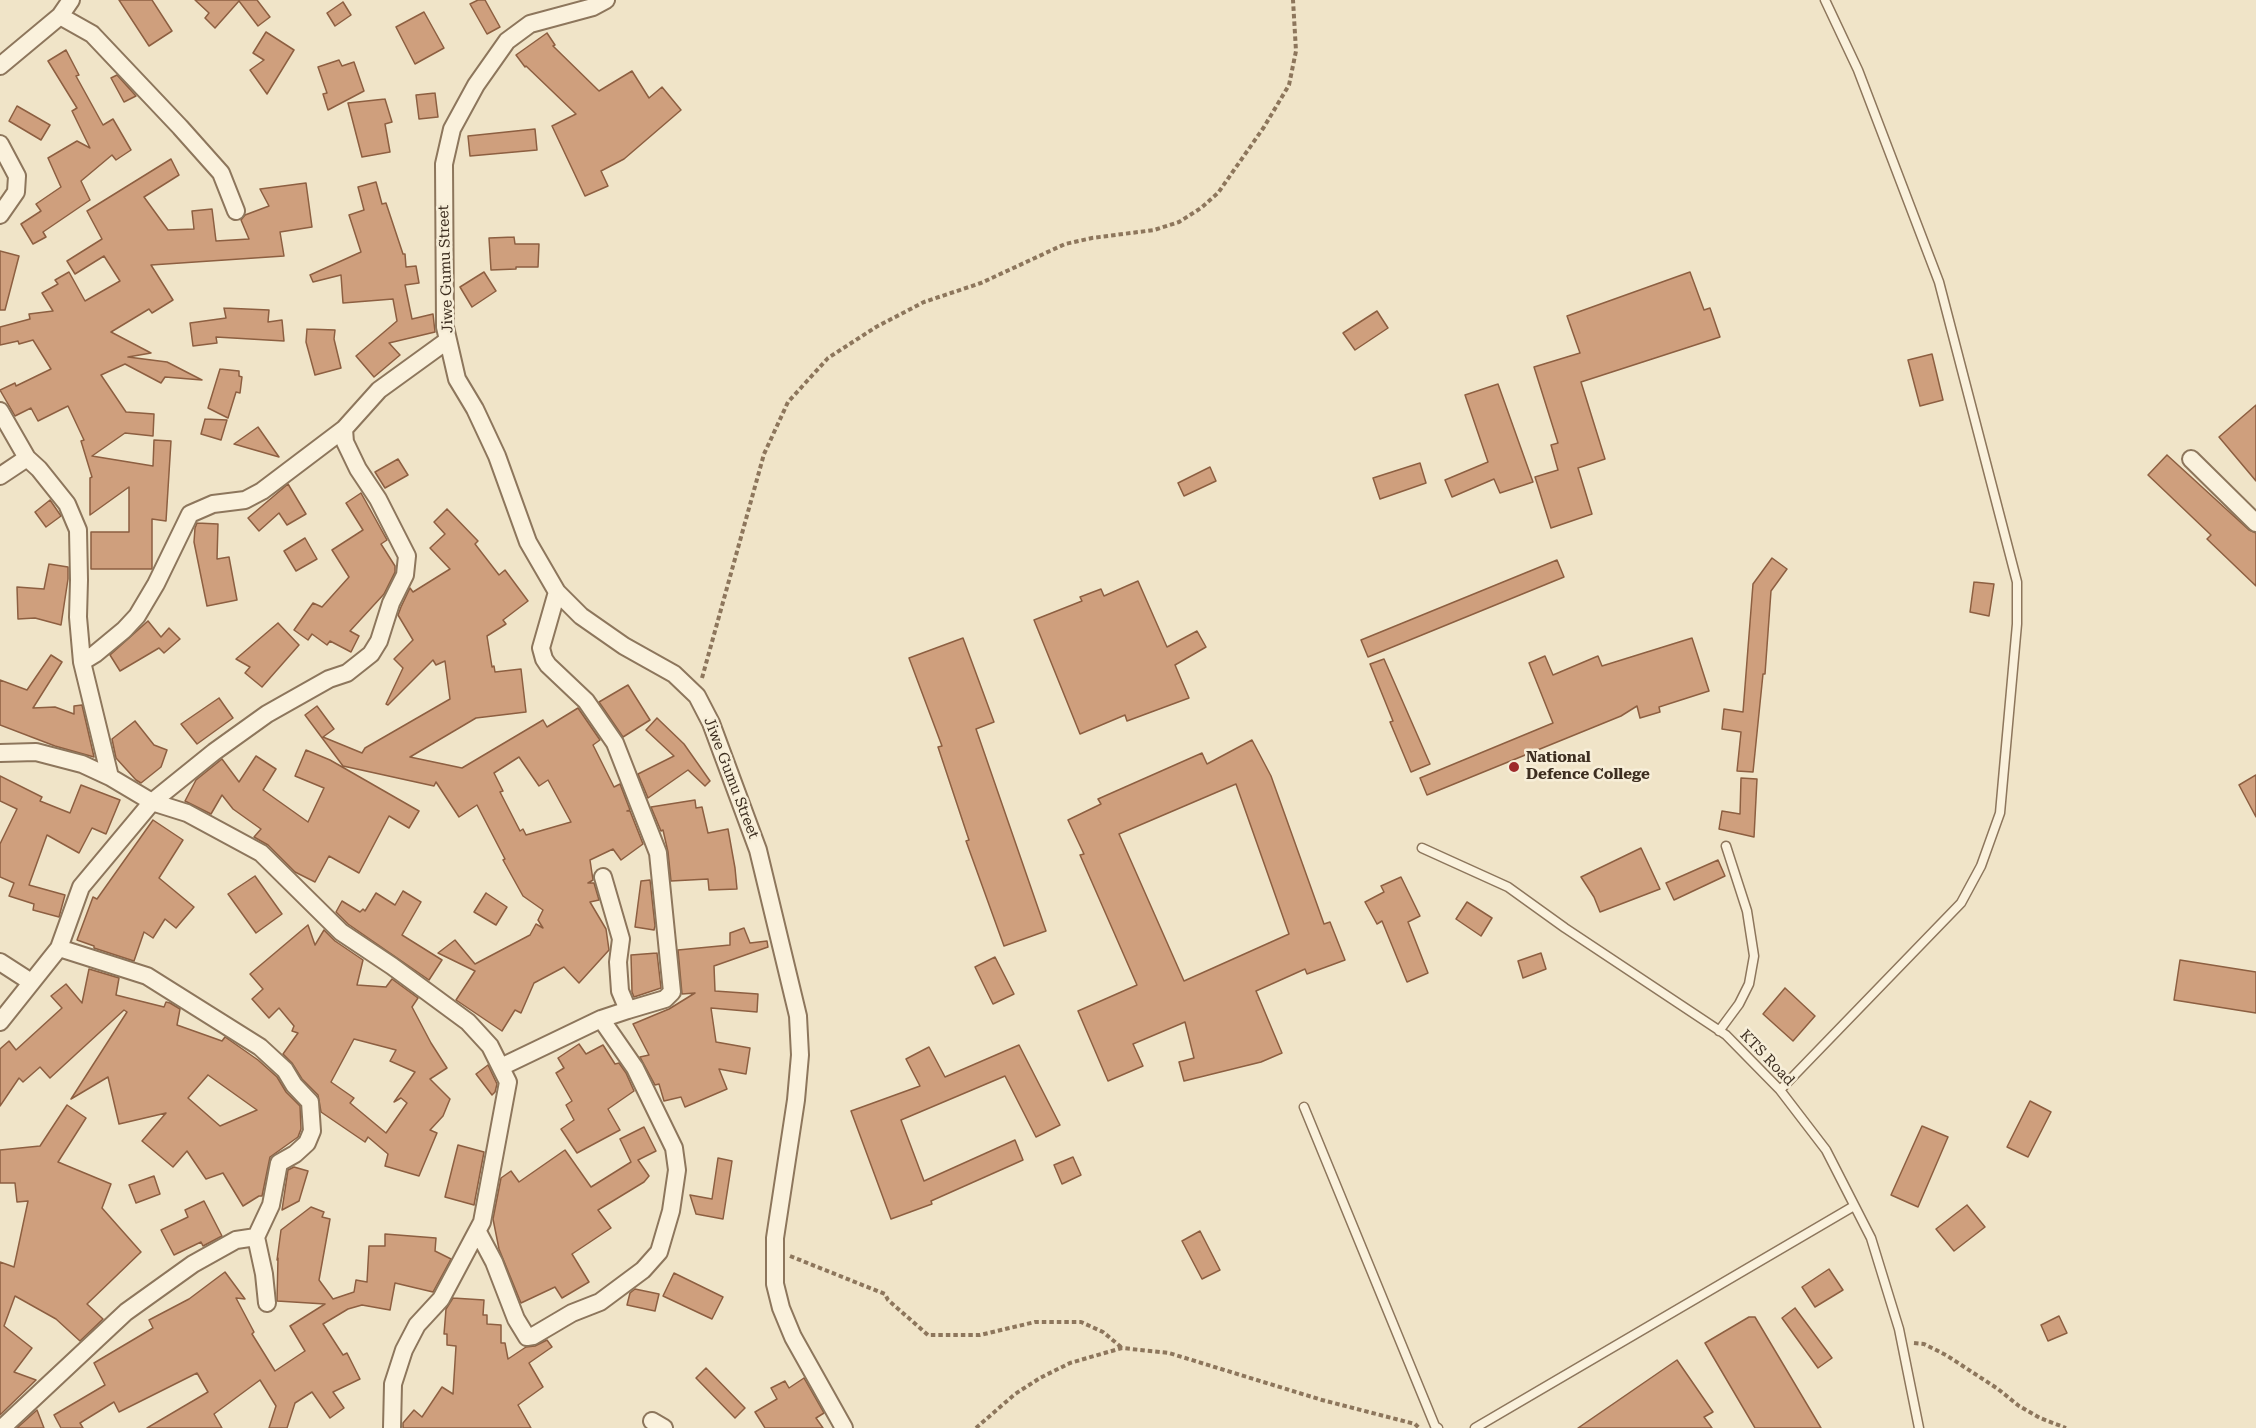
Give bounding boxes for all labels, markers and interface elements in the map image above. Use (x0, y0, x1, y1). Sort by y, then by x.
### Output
street label: Jiwe Gumu Street (435, 204, 457, 334)
street label: Jiwe Gumu Street (700, 715, 762, 841)
place label: National Defence College (1526, 749, 1650, 784)
marker: National Defence College (1507, 760, 1521, 774)
street label: KTS Road (1736, 1026, 1798, 1090)

